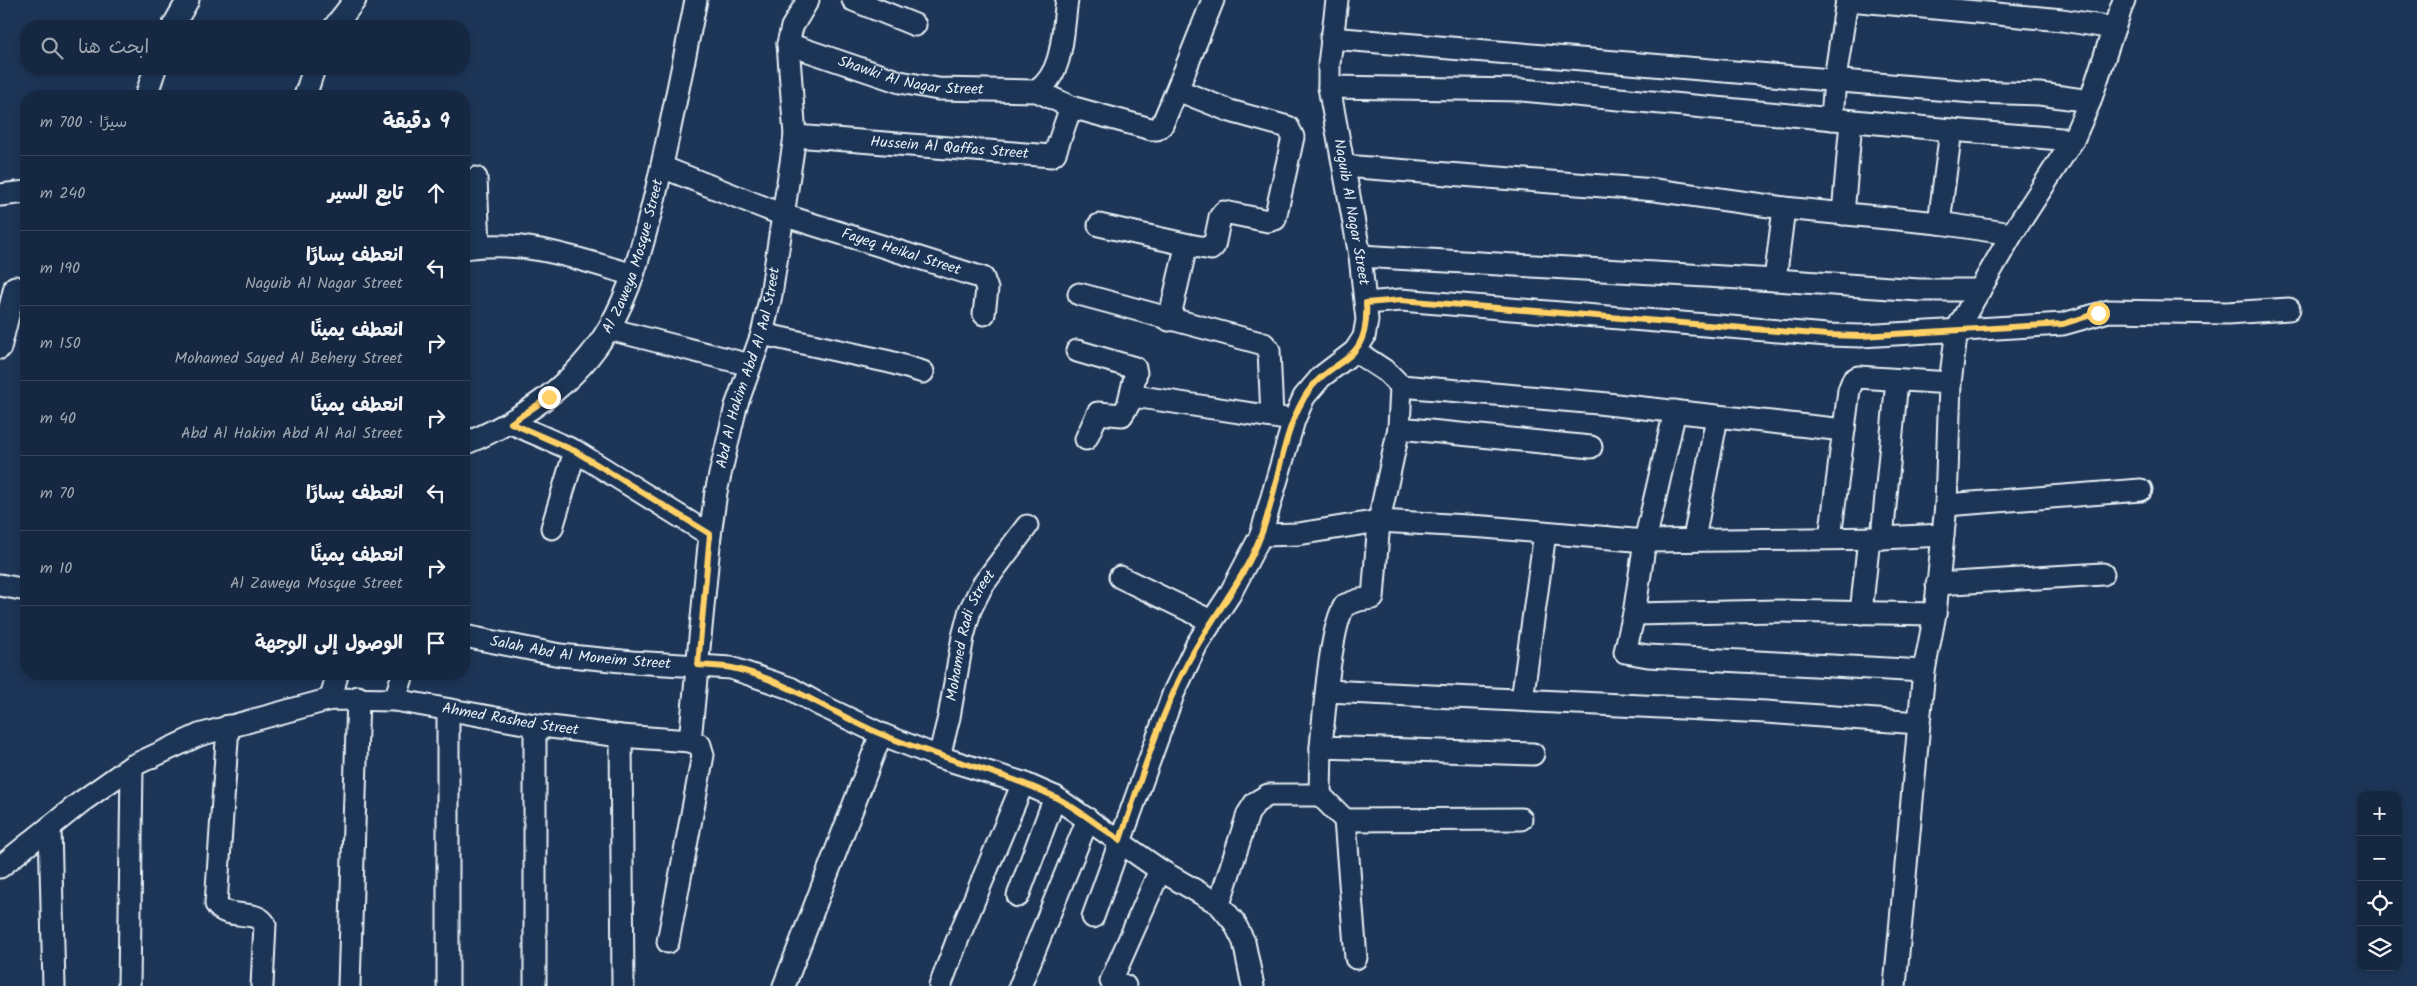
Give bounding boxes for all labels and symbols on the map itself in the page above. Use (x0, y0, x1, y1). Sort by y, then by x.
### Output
street label: Shawki Al Nagar Street (835, 50, 984, 102)
street label: Hussein Al Qaffas Street (869, 130, 1030, 166)
street label: Naguib Al Nagar Street (1326, 137, 1376, 287)
street label: Al Zaweya Mosque Street (596, 177, 671, 339)
street label: Fayeq Heikal Street (838, 222, 964, 282)
street label: Abd Al Hakim Abd Al Aal Street (710, 265, 787, 471)
route start (2087, 302, 2110, 325)
route end (538, 386, 561, 409)
street label: Mohamed Radi Street (940, 565, 1002, 703)
street label: Salah Abd Al Moneim Street (488, 629, 672, 676)
street label: Ahmed Rashed Street (440, 697, 580, 742)

